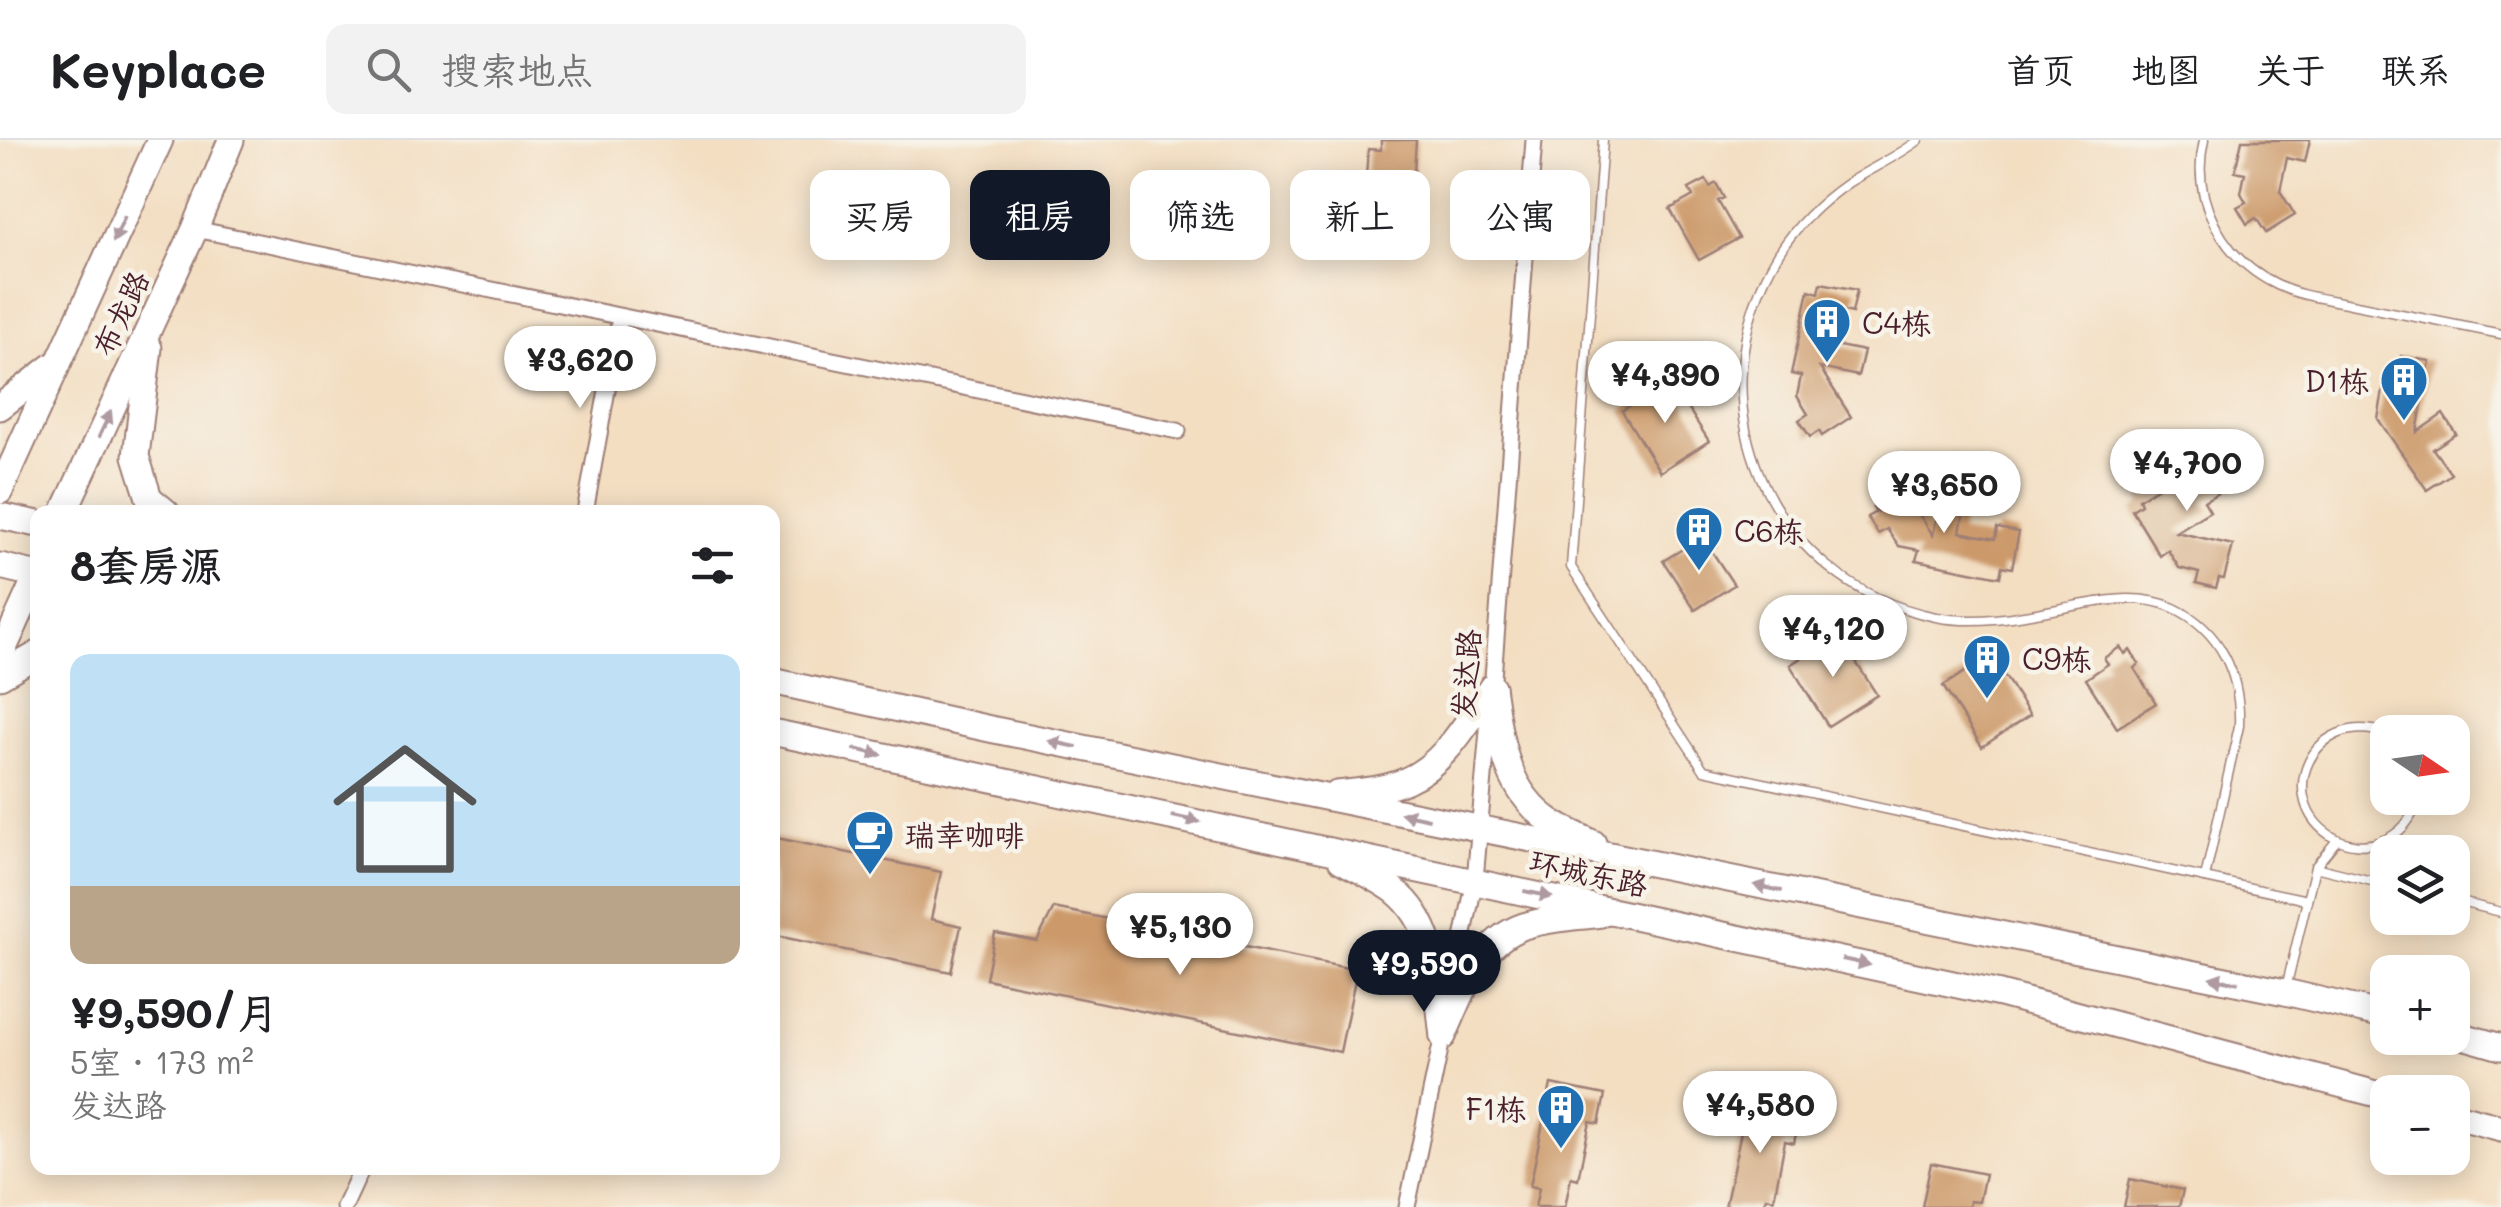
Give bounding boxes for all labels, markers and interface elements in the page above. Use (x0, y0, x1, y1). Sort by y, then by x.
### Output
search box (326, 24, 1026, 114)
text: Keyplace (50, 38, 266, 100)
icon: search (361, 42, 416, 97)
text: 搜索地点 (441, 44, 593, 94)
text: 首页 (2006, 46, 2076, 92)
text: 地图 (2131, 46, 2201, 92)
text: 关于 (2256, 46, 2326, 92)
text: 联系 (2381, 46, 2451, 92)
chip: 买房 (810, 170, 950, 260)
chip: 租房 (970, 170, 1110, 260)
chip: 筛选 (1130, 170, 1270, 260)
chip: 新上 (1290, 170, 1430, 260)
chip: 公寓 (1450, 170, 1590, 260)
one-way arrow (111, 215, 128, 244)
street label: 布龙路 (83, 264, 157, 362)
building icon: C4栋 (1801, 296, 1853, 364)
place label: C4栋 (1862, 302, 1931, 342)
pin: ¥3,620 (499, 326, 661, 411)
text: ¥3,620 (526, 337, 634, 379)
pin: ¥4,390 (1584, 341, 1746, 426)
text: ¥4,390 (1610, 352, 1720, 394)
building icon: D1栋 (2378, 354, 2430, 422)
place label: D1栋 (2305, 360, 2369, 400)
one-way arrow (97, 409, 113, 439)
pin: ¥4,700 (2106, 429, 2268, 514)
text: ¥4,700 (2132, 440, 2242, 482)
pin: ¥3,650 (1863, 451, 2025, 536)
text: ¥3,650 (1890, 462, 1998, 504)
building icon: C6栋 (1673, 504, 1725, 572)
place label: C6栋 (1734, 510, 1804, 550)
text: 8套房源 (70, 537, 222, 592)
icon: filters (685, 538, 740, 593)
pin: ¥4,120 (1752, 595, 1914, 680)
text: ¥4,120 (1781, 606, 1885, 648)
street label: 发达路 (1442, 628, 1488, 720)
building icon: C9栋 (1961, 632, 2013, 700)
place label: C9栋 (2022, 638, 2091, 678)
north arrow (2370, 715, 2470, 815)
map controls (2370, 715, 2470, 1175)
icon: home (315, 719, 495, 899)
one-way arrow (1047, 735, 1078, 751)
one-way arrow (853, 745, 884, 760)
cafe icon: 瑞幸咖啡 (844, 808, 896, 876)
one-way arrow (1400, 808, 1431, 824)
one-way arrow (1171, 812, 1202, 827)
place label: 瑞幸咖啡 (905, 814, 1025, 854)
button: layers (2370, 835, 2470, 935)
street label: 环城东路 (1526, 840, 1652, 904)
one-way arrow (1752, 880, 1783, 896)
one-way arrow (1523, 886, 1554, 902)
pin: ¥5,130 (1099, 893, 1261, 978)
text: ¥5,130 (1128, 904, 1232, 946)
pin: ¥9,590 (1343, 930, 1505, 1015)
text: ¥9,590 (1370, 941, 1478, 983)
one-way arrow (1841, 955, 1872, 971)
button: + (2370, 955, 2470, 1055)
one-way arrow (2208, 971, 2239, 987)
text: ¥9,590/月 (70, 984, 279, 1039)
text: 5室 · 173 m² (70, 1040, 254, 1082)
pin: ¥4,580 (1679, 1071, 1841, 1156)
button: − (2370, 1075, 2470, 1175)
building icon: F1栋 (1535, 1082, 1587, 1150)
text: ¥4,580 (1705, 1082, 1815, 1124)
text: 发达路 (70, 1083, 166, 1125)
place label: F1栋 (1466, 1088, 1526, 1128)

